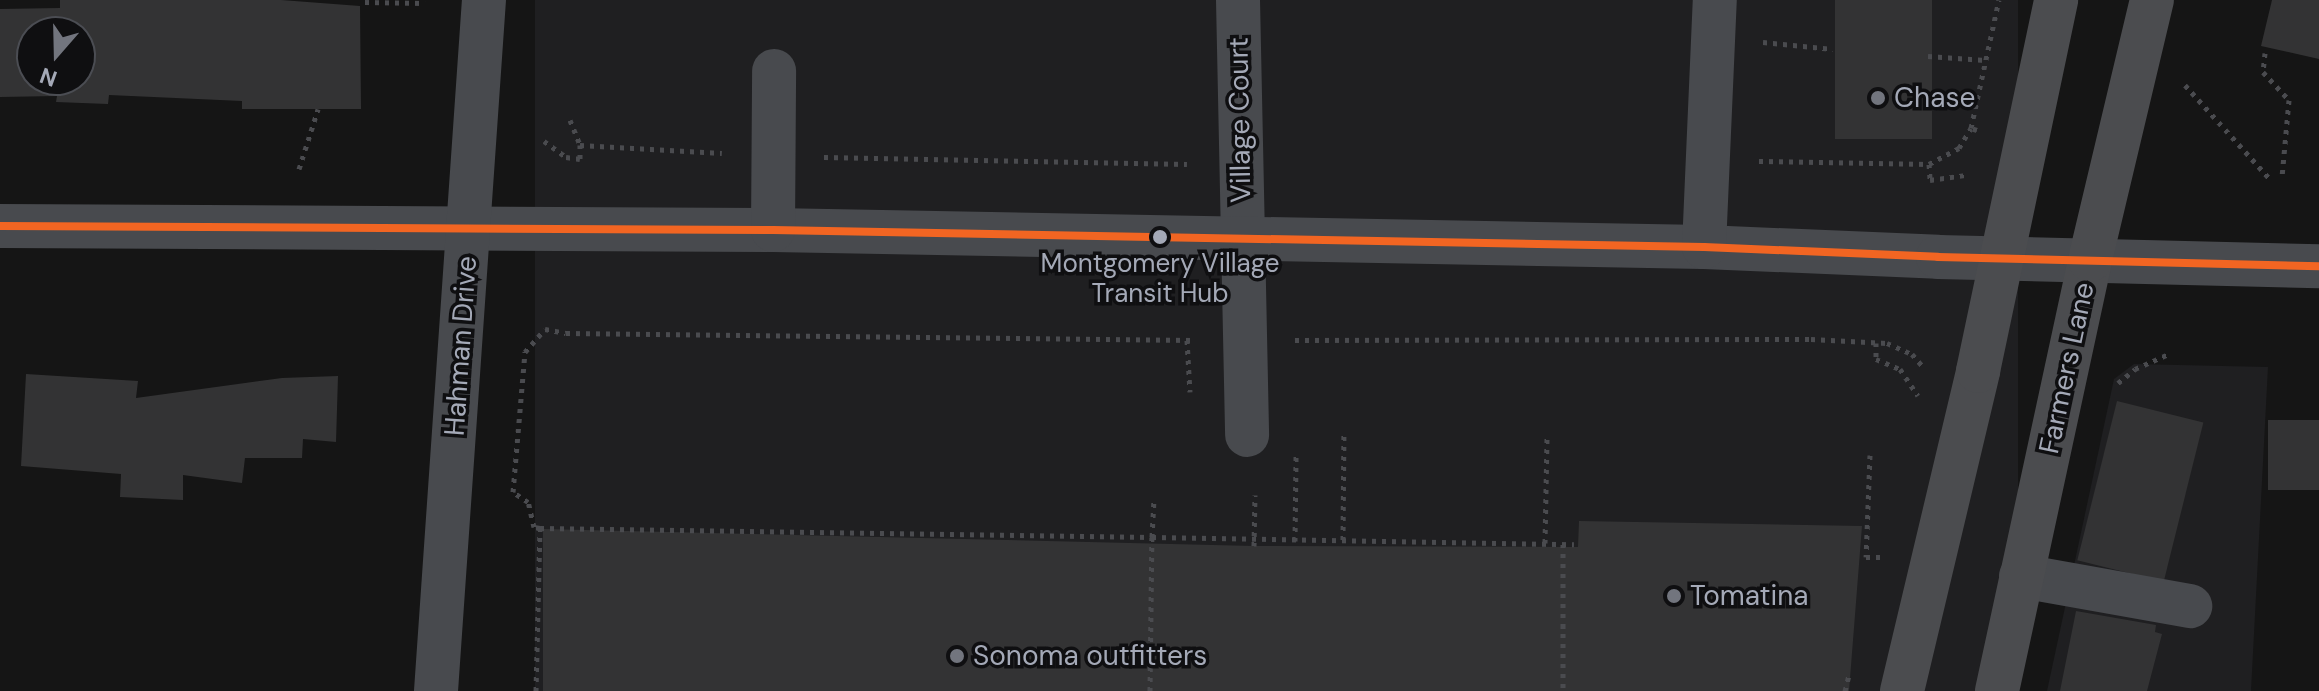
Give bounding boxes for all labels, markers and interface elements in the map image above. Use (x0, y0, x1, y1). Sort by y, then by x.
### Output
north arrow (16, 16, 96, 96)
street label: Village Court (1222, 37, 1258, 203)
text: N (36, 61, 61, 94)
place label: Chase (1894, 81, 1975, 115)
marker: Chase (1869, 89, 1887, 107)
marker: Montgomery Village Transit Hub (1152, 229, 1168, 245)
place label: Montgomery Village Transit Hub (1041, 248, 1279, 310)
street label: Hahman Drive (438, 255, 484, 437)
street label: Farmers Lane (2032, 279, 2102, 457)
place label: Tomatina (1690, 579, 1809, 613)
marker: Tomatina (1665, 587, 1683, 605)
place label: Sonoma outfitters (973, 639, 1207, 673)
marker: Sonoma outfitters (948, 647, 966, 665)

